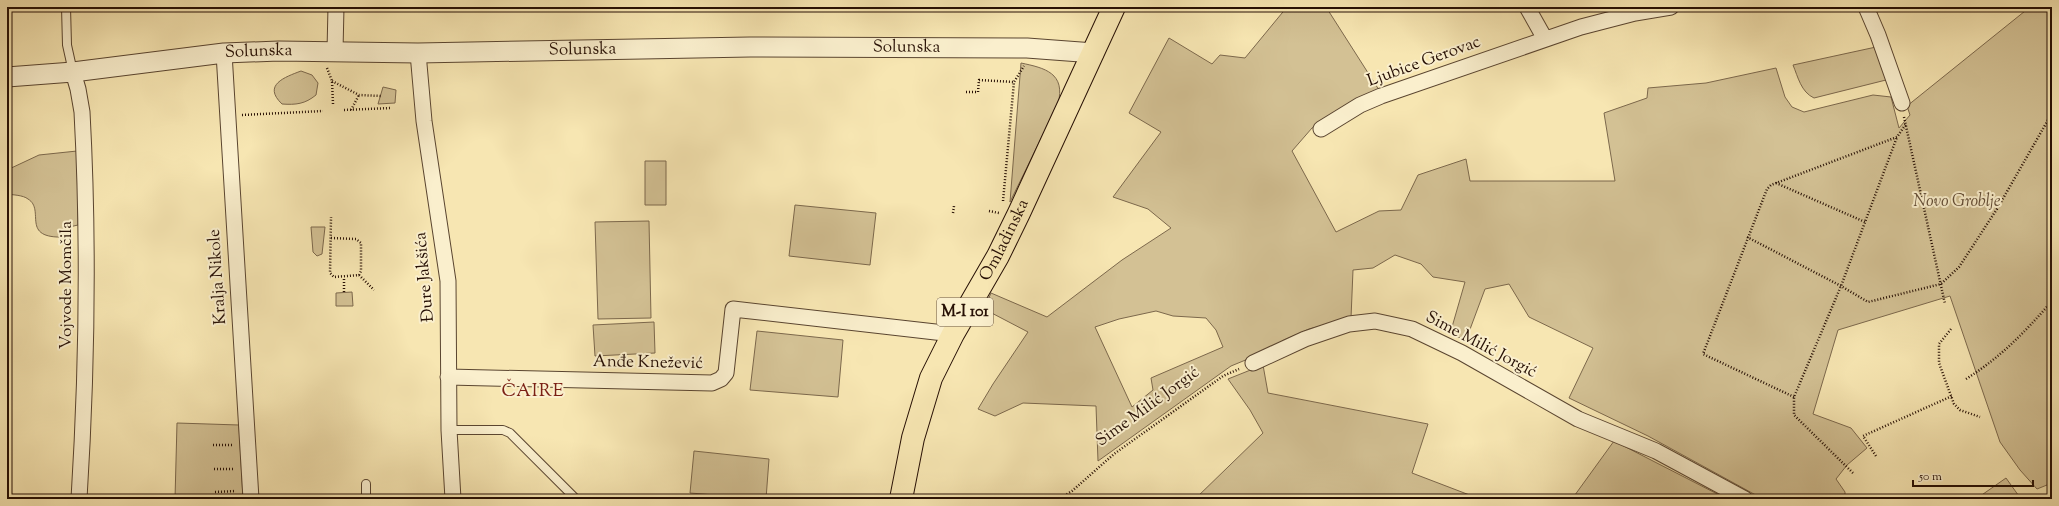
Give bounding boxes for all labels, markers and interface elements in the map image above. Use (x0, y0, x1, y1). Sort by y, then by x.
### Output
street label: Ljubice Gerovac (1364, 30, 1484, 94)
street label: Solunska (873, 35, 941, 60)
street label: Solunska (549, 37, 617, 63)
street label: Solunska (224, 39, 293, 65)
park label: Novo Groblje (1913, 190, 2001, 214)
street label: Omladinska (974, 195, 1036, 286)
street label: Vojvode Momčila (55, 221, 79, 349)
street label: Kralja Nikole (203, 228, 233, 326)
street label: Đure Jakšića (409, 231, 441, 323)
road number: M-I 101 (937, 298, 993, 326)
street label: Sime Milić Jorgić (1421, 306, 1541, 385)
street label: Anđe Knežević (593, 350, 704, 376)
street label: Sime Milić Jorgić (1091, 361, 1205, 453)
district label: ČAIRE (501, 378, 565, 405)
scale bar (1913, 462, 2033, 488)
text: 50 m (1918, 468, 1942, 486)

